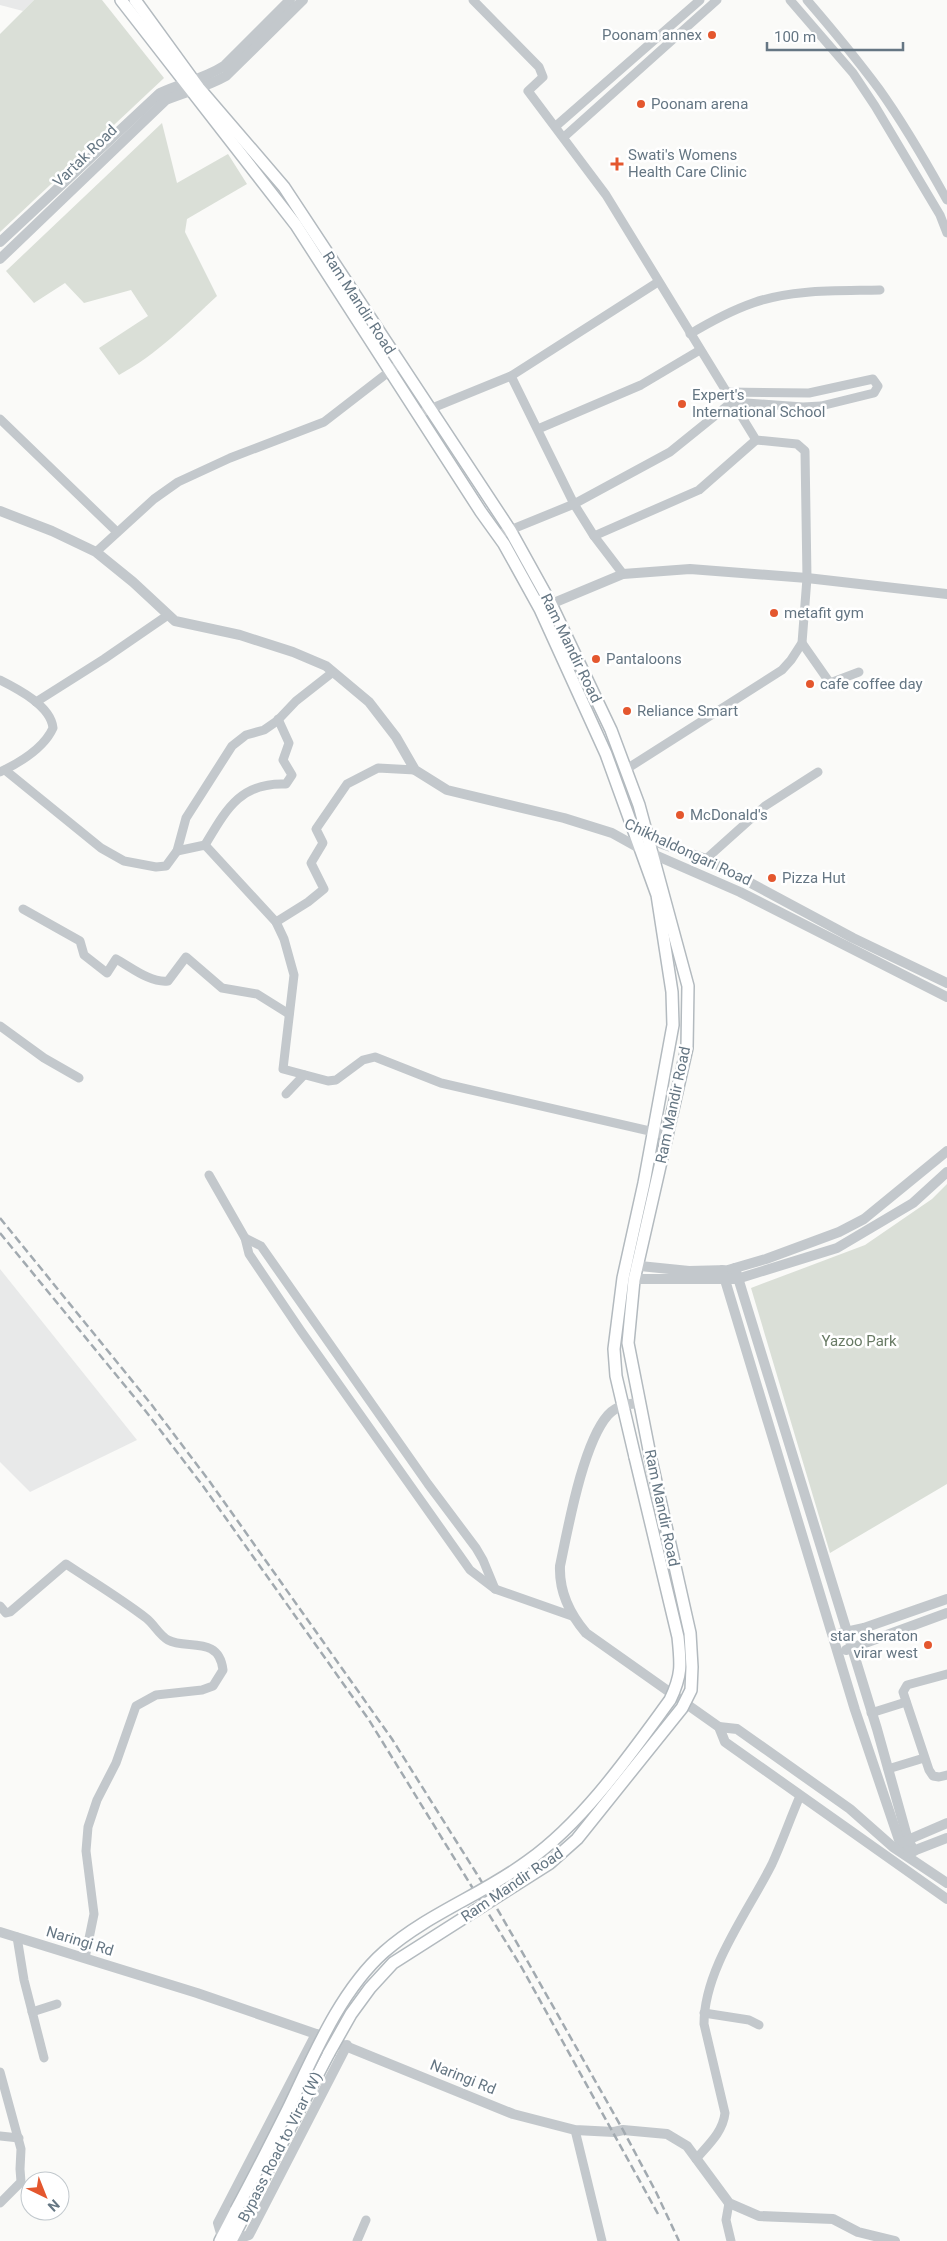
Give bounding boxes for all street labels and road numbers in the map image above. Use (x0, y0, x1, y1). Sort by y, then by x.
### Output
street label: Vartak Road (49, 121, 121, 191)
street label: Ram Mandir Road (319, 248, 399, 358)
street label: Ram Mandir Road (537, 591, 605, 705)
street label: Chikhaldongari Road (622, 815, 754, 889)
street label: Ram Mandir Road (652, 1045, 694, 1165)
street label: Ram Mandir Road (641, 1448, 683, 1568)
street label: Ram Mandir Road (458, 1844, 566, 1926)
street label: Naringi Rd (44, 1922, 116, 1960)
street label: Naringi Rd (427, 2056, 499, 2098)
street label: Bypass Road to Virar (W) (234, 2069, 326, 2225)

